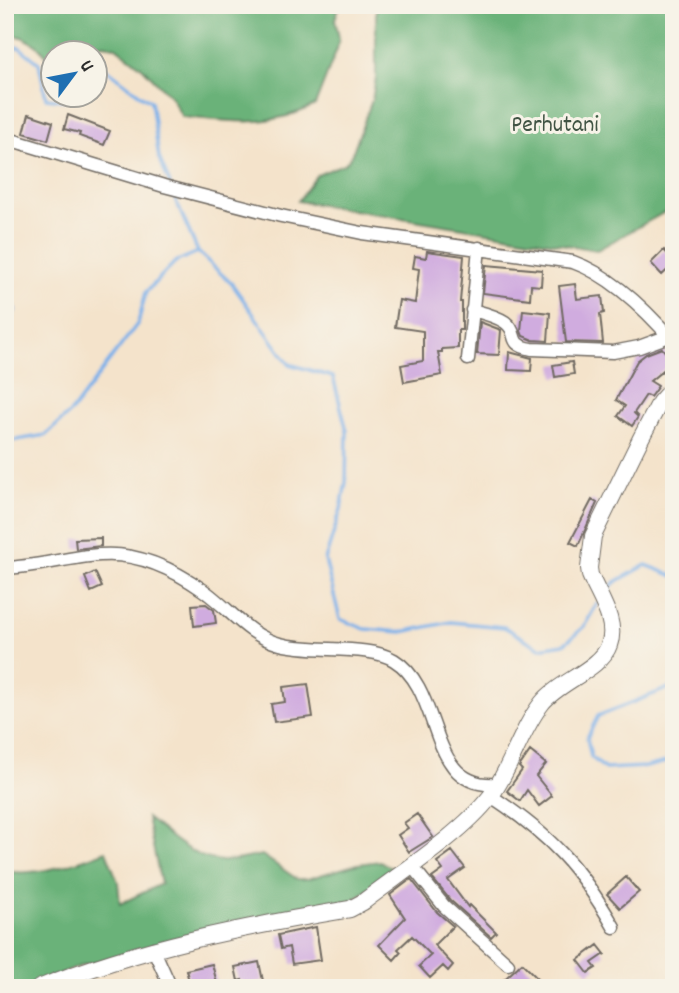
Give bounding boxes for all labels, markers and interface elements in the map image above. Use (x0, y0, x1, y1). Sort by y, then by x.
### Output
north arrow (38, 38, 108, 108)
text: U (72, 56, 99, 78)
park label: Perhutani (511, 109, 599, 143)

